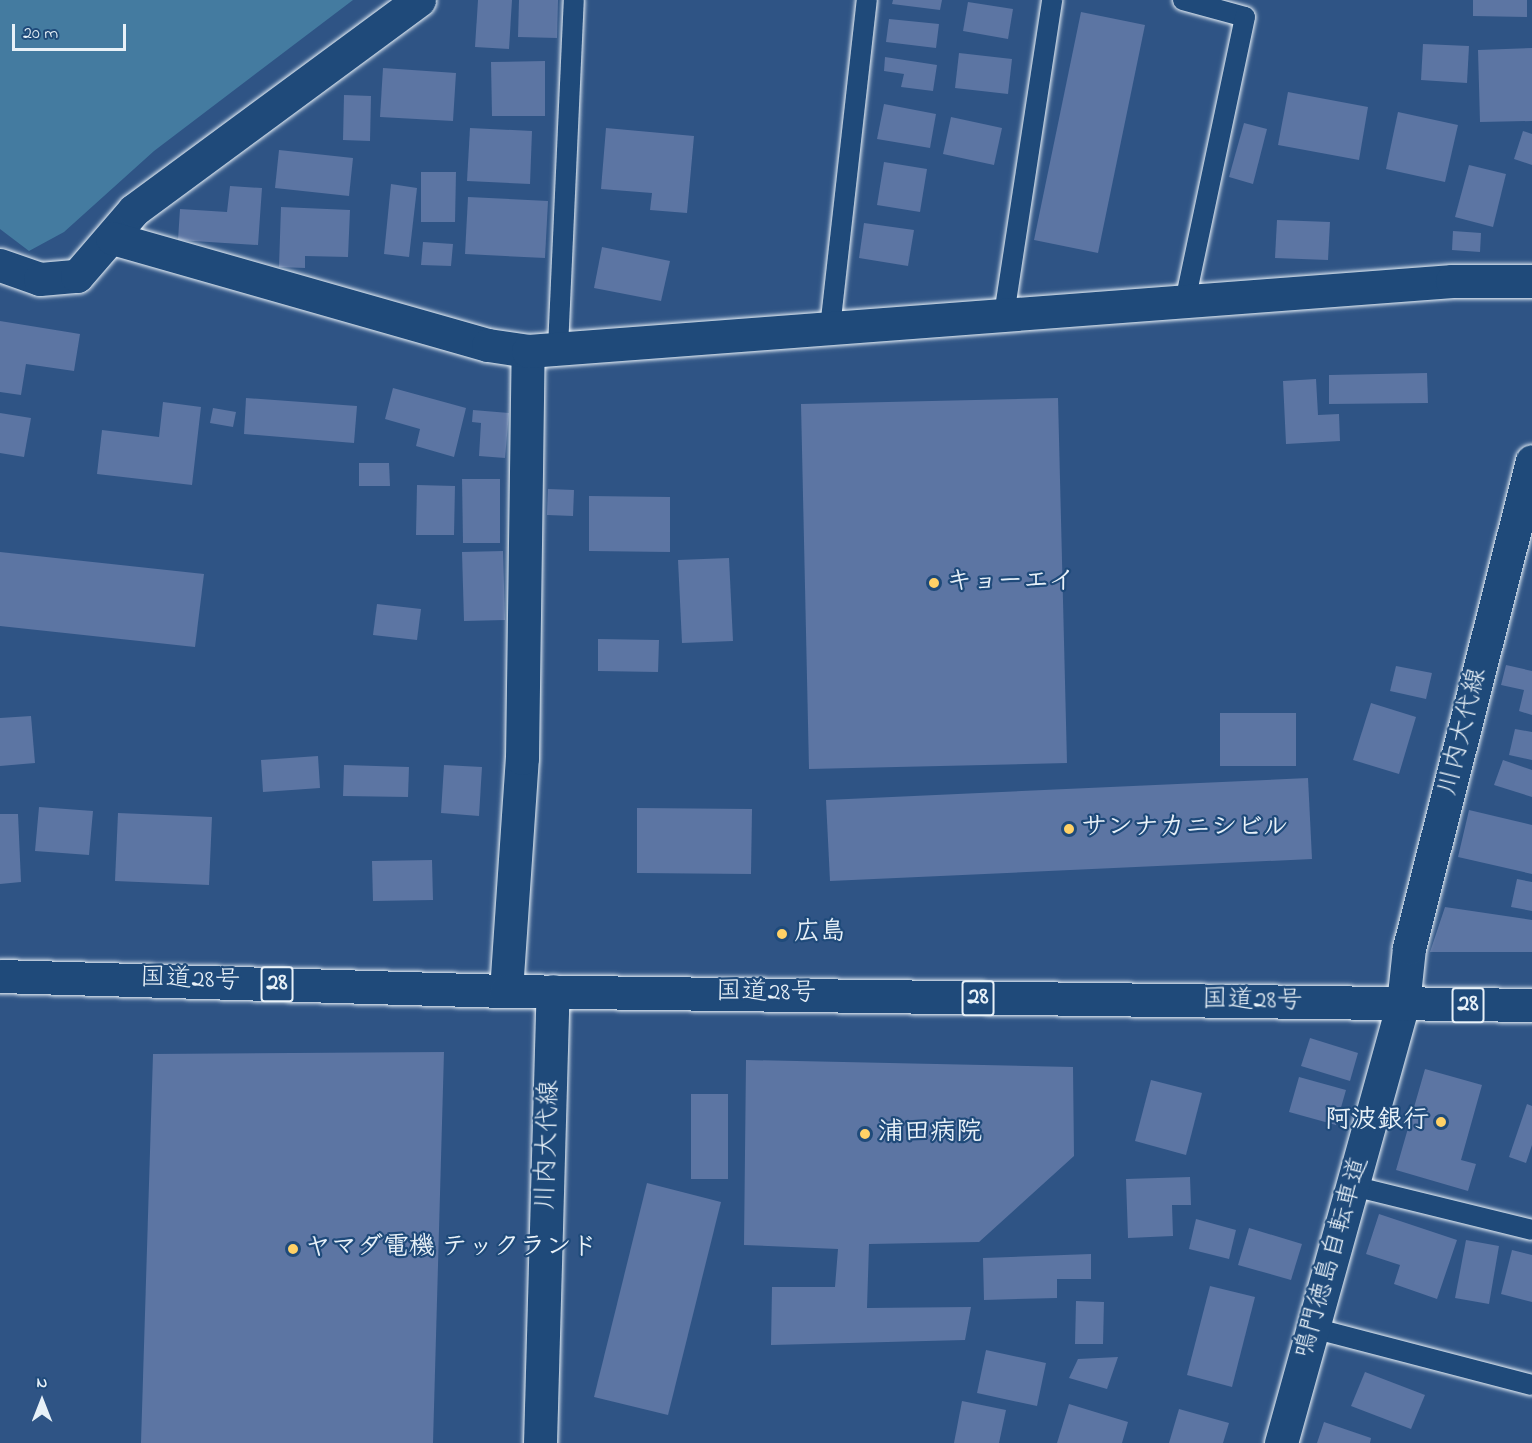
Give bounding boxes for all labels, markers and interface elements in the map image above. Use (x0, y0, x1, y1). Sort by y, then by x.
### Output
scale bar (15, 12, 129, 50)
text: 20 m (23, 21, 58, 47)
place label: キョーエイ (946, 567, 1075, 599)
marker: キョーエイ (927, 576, 941, 590)
street label: 川内大代線 (1433, 665, 1495, 799)
place label: サンナカニシビル (1081, 813, 1289, 845)
marker: サンナカニシビル (1062, 822, 1076, 836)
place label: 広島 (794, 918, 846, 950)
marker: 広島 (775, 927, 789, 941)
road number: 28 (260, 963, 294, 1005)
street label: 国道28号 (139, 964, 241, 998)
road number: 28 (962, 977, 994, 1019)
street label: 国道28号 (715, 978, 817, 1010)
road number: 28 (1452, 984, 1484, 1026)
street label: 国道28号 (1201, 986, 1303, 1018)
street label: 川内大代線 (531, 1079, 567, 1211)
place label: 阿波銀行 (1325, 1106, 1429, 1138)
marker: 阿波銀行 (1434, 1115, 1448, 1129)
place label: 浦田病院 (878, 1118, 982, 1150)
marker: 浦田病院 (856, 1125, 874, 1143)
street label: 鳴門徳島自転車道 (1289, 1154, 1377, 1362)
place label: ヤマダ電機 テックランド (305, 1233, 597, 1265)
marker: ヤマダ電機 テックランド (286, 1242, 300, 1256)
north arrow (12, 1371, 72, 1431)
text: N (37, 1371, 47, 1395)

